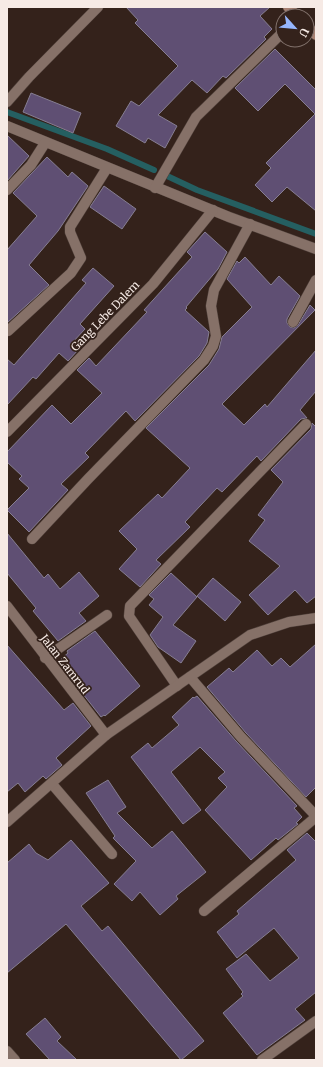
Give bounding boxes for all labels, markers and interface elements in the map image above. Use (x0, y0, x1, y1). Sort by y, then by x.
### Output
north arrow (275, 8, 315, 48)
text: U (295, 26, 312, 40)
street label: Gang Lebe Dalem (68, 278, 142, 354)
street label: Jalan Zamrud (37, 631, 93, 697)

